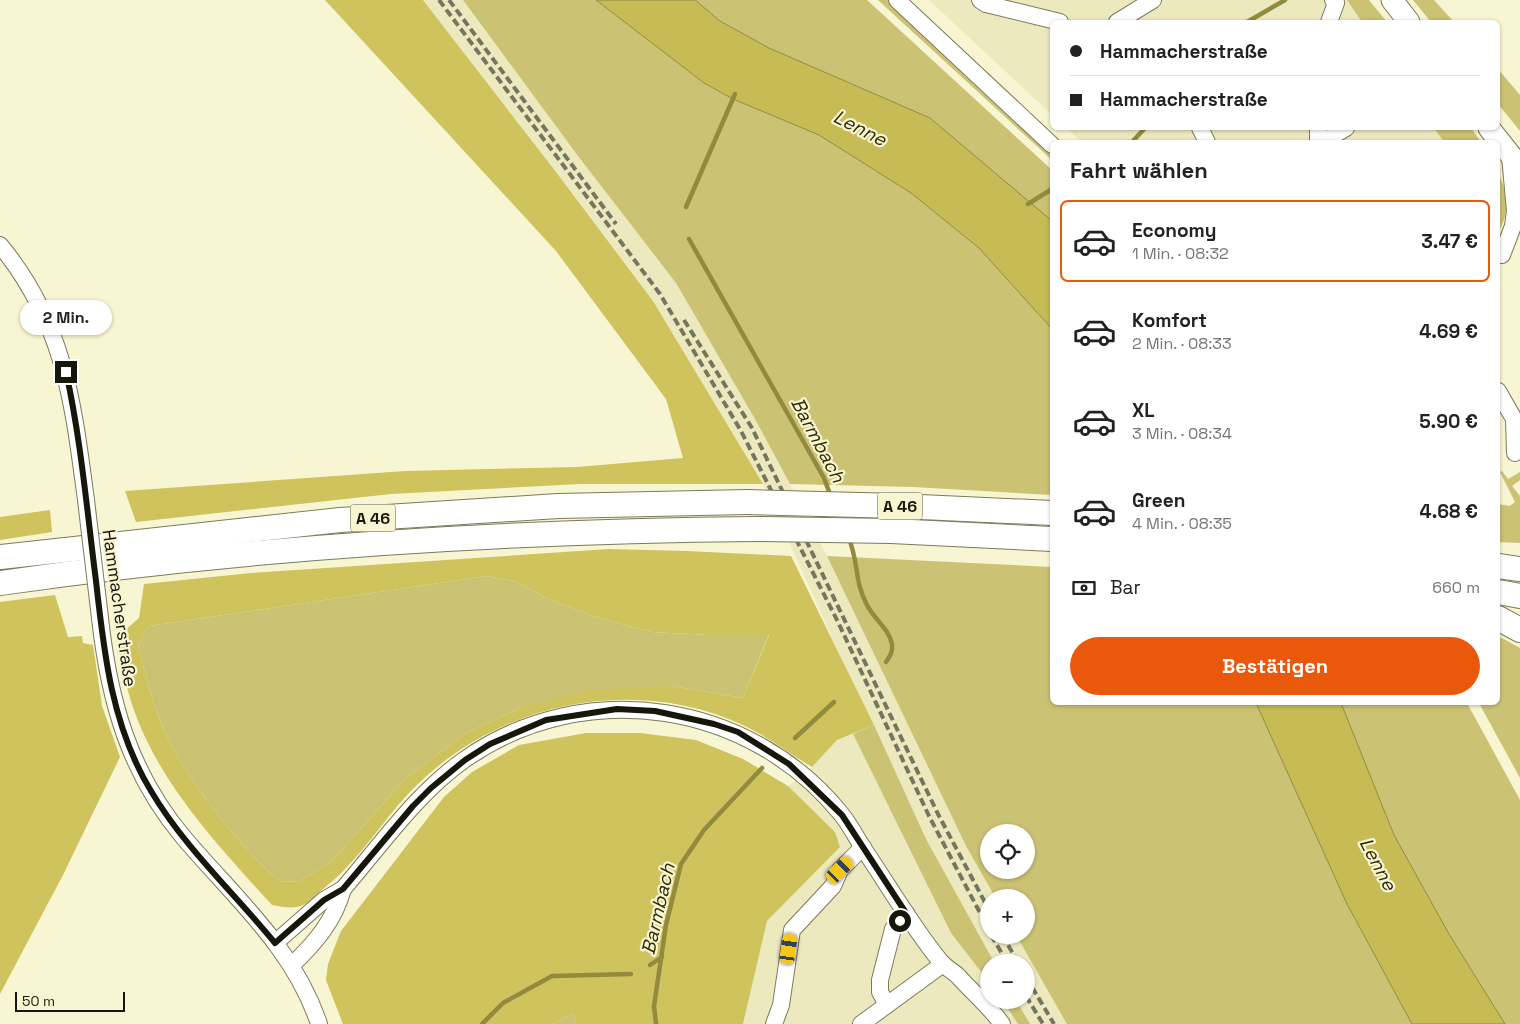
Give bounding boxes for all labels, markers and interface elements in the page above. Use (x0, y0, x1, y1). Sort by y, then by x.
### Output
text: Hammacherstraße (1100, 39, 1268, 64)
text: Hammacherstraße (1100, 87, 1268, 112)
water label: Lenne (829, 104, 891, 152)
text: Fahrt wählen (1070, 156, 1208, 184)
text: Economy (1132, 218, 1216, 243)
icon: car (1072, 219, 1117, 264)
text: 3.47 € (1421, 229, 1478, 254)
text: 1 Min. · 08:32 (1132, 243, 1229, 264)
callout: 2 Min. (20, 300, 112, 334)
text: 2 Min. (43, 307, 89, 328)
text: Komfort (1132, 308, 1207, 333)
icon: car (1072, 309, 1117, 354)
text: 4.69 € (1419, 319, 1478, 344)
text: 2 Min. · 08:33 (1132, 333, 1232, 354)
route end (55, 361, 77, 383)
water label: Barmbach (785, 393, 851, 487)
text: XL (1132, 398, 1155, 423)
icon: car (1072, 399, 1117, 444)
text: 5.90 € (1419, 409, 1478, 434)
text: 3 Min. · 08:34 (1132, 423, 1232, 444)
text: Green (1132, 488, 1185, 513)
icon: car (1072, 489, 1117, 534)
road number: A 46 (878, 492, 922, 520)
text: 4.68 € (1420, 499, 1478, 524)
road number: A 46 (350, 504, 396, 532)
text: 4 Min. · 08:35 (1132, 513, 1232, 534)
street label: Hammacherstraße (98, 528, 142, 688)
icon: cash (1070, 574, 1098, 602)
text: Bar (1110, 575, 1141, 600)
text: 660 m (1432, 577, 1480, 598)
button: Bestätigen (1070, 637, 1480, 695)
map controls (980, 824, 1035, 1009)
button: locate (980, 824, 1035, 879)
water label: Lenne (1354, 833, 1403, 895)
car (824, 854, 855, 886)
water label: Barmbach (635, 861, 681, 957)
button: + (980, 889, 1035, 944)
route start (889, 910, 911, 932)
car (779, 933, 798, 965)
button: − (980, 954, 1035, 1009)
scale bar (15, 989, 125, 1012)
text: 50 m (22, 992, 55, 1010)

